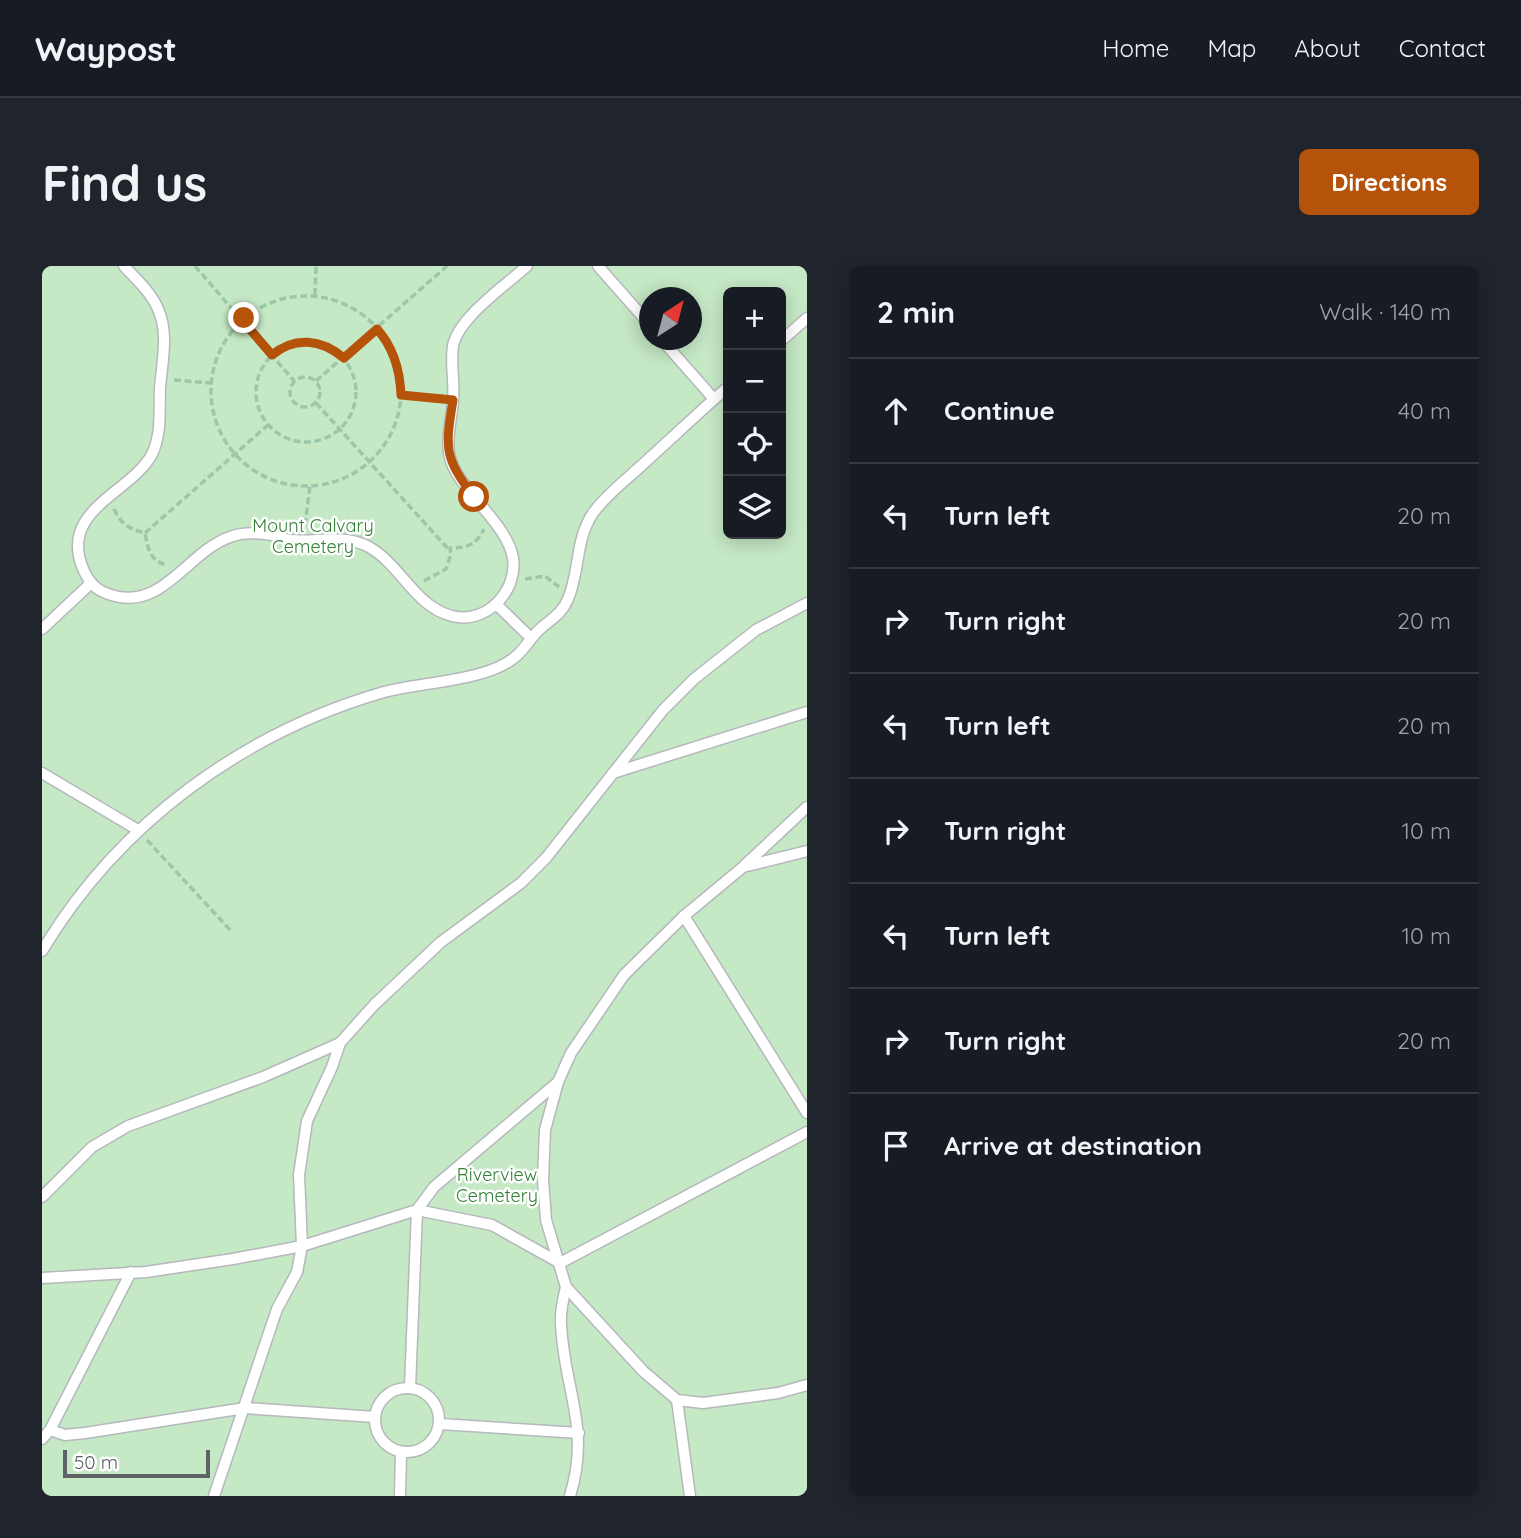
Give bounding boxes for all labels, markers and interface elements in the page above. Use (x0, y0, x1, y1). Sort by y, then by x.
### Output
text: Waypost (35, 28, 177, 69)
text: Home (1102, 33, 1169, 63)
text: Map (1207, 33, 1256, 63)
text: About (1294, 33, 1361, 63)
text: Contact (1399, 33, 1486, 63)
button: Directions (1299, 149, 1479, 215)
text: Find us (42, 152, 207, 213)
north arrow (639, 287, 702, 350)
map controls (723, 287, 786, 539)
button: + (723, 287, 786, 350)
text: 2 min (877, 293, 955, 331)
text: Walk · 140 m (1319, 297, 1451, 326)
route end (228, 302, 259, 333)
button: − (723, 350, 786, 413)
icon: ahead (877, 392, 915, 430)
text: Continue (944, 394, 1055, 427)
text: 40 m (1398, 396, 1451, 425)
button: locate (723, 413, 786, 476)
button: layers (723, 476, 786, 539)
route start (458, 481, 489, 512)
icon: left (877, 497, 915, 535)
text: Turn left (944, 499, 1051, 532)
text: 20 m (1397, 501, 1451, 530)
park label: Mount Calvary Cemetery (252, 514, 374, 558)
icon: right (877, 602, 915, 640)
text: Turn right (944, 604, 1066, 637)
text: 20 m (1397, 606, 1451, 635)
icon: left (877, 707, 915, 745)
text: Turn left (944, 709, 1051, 742)
text: 20 m (1397, 711, 1451, 740)
icon: right (877, 812, 915, 850)
text: Turn right (944, 814, 1066, 847)
text: 10 m (1402, 816, 1451, 845)
icon: left (877, 917, 915, 955)
text: Turn left (944, 919, 1051, 952)
text: 10 m (1402, 921, 1451, 950)
icon: right (877, 1022, 915, 1060)
text: Turn right (944, 1024, 1066, 1057)
text: 20 m (1397, 1026, 1451, 1055)
icon: arrive (877, 1127, 915, 1165)
text: Arrive at destination (944, 1129, 1202, 1162)
park label: Riverview Cemetery (456, 1163, 538, 1207)
scale bar (63, 1447, 210, 1479)
text: 50 m (74, 1450, 118, 1474)

